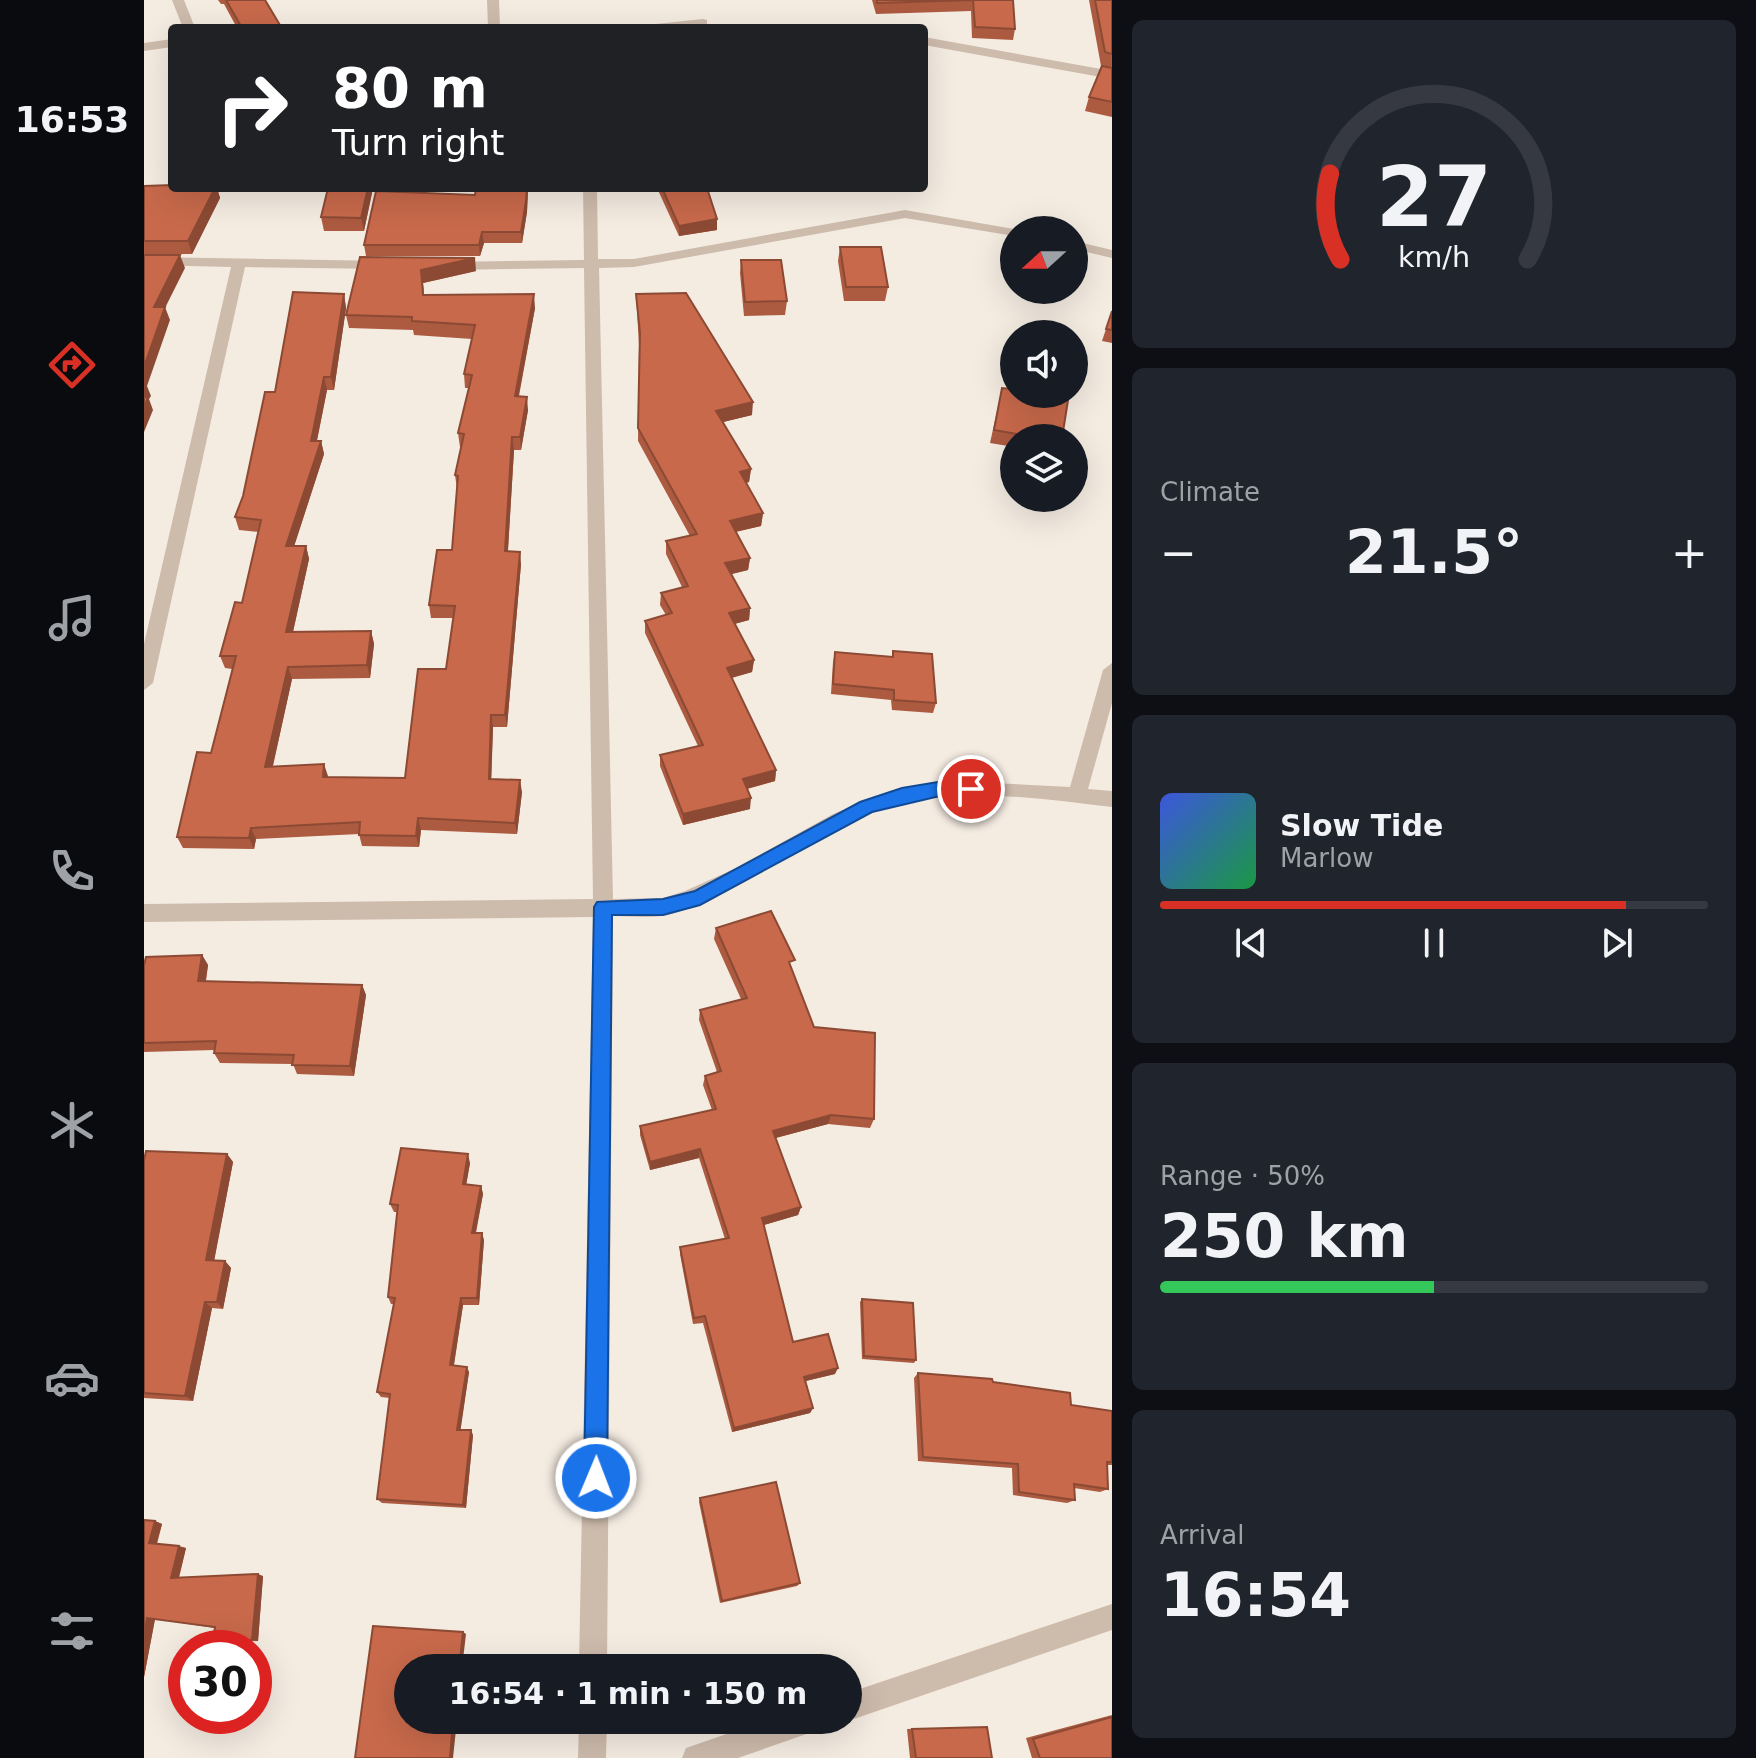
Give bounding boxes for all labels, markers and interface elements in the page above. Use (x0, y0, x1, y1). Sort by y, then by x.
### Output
text: 80 m (332, 55, 488, 120)
icon: right (200, 56, 304, 160)
text: 16:53 (15, 99, 129, 140)
text: Turn right (332, 122, 504, 163)
text: 27 (1376, 148, 1492, 245)
north arrow (1000, 216, 1088, 304)
map controls (1000, 216, 1088, 512)
text: km/h (1398, 240, 1470, 274)
button: sound (1000, 320, 1088, 408)
icon: directions (44, 337, 100, 393)
button: layers (1000, 424, 1088, 512)
text: Climate (1160, 477, 1260, 507)
text: 21.5° (1345, 517, 1523, 587)
text: − (1160, 527, 1197, 578)
text: + (1671, 527, 1708, 578)
icon: music (44, 590, 100, 646)
pin (937, 755, 1005, 823)
icon: arrive (949, 767, 993, 811)
text: Slow Tide (1280, 808, 1443, 843)
icon: phone (44, 843, 100, 899)
text: Marlow (1280, 843, 1373, 873)
icon: previous (1229, 921, 1273, 965)
icon: pause (1412, 921, 1456, 965)
icon: next (1595, 921, 1639, 965)
icon: climate (44, 1097, 100, 1153)
text: Range · 50% (1160, 1161, 1325, 1191)
text: 250 km (1160, 1201, 1409, 1271)
icon: car (44, 1350, 100, 1406)
position arrow (554, 1436, 638, 1520)
text: Arrival (1160, 1520, 1244, 1550)
text: 16:54 (1160, 1560, 1351, 1630)
icon: filters (44, 1603, 100, 1659)
speed limit sign: 30 (168, 1630, 272, 1734)
text: 16:54 · 1 min · 150 m (449, 1676, 807, 1711)

